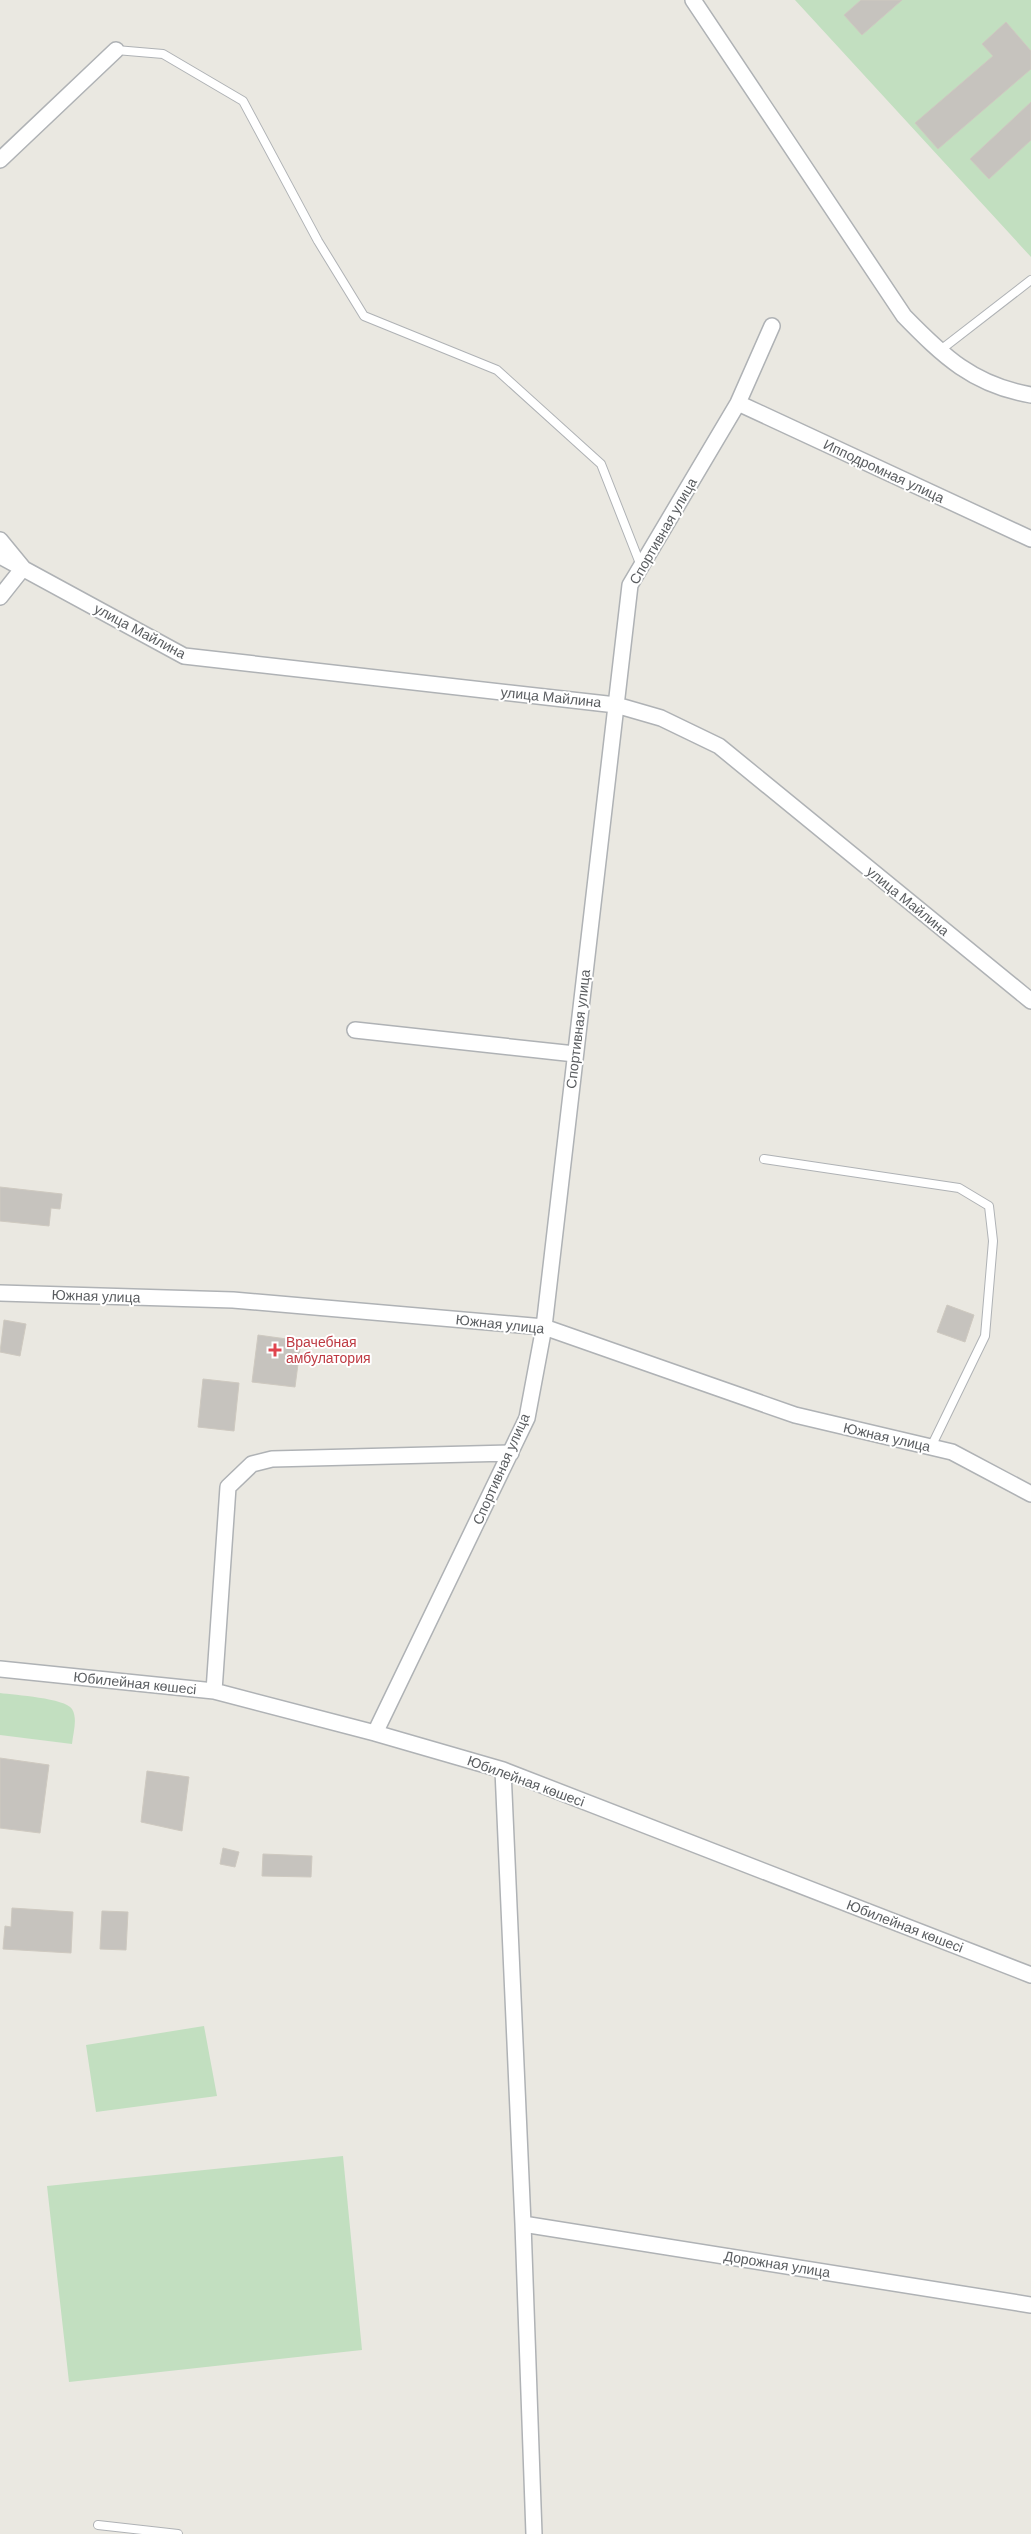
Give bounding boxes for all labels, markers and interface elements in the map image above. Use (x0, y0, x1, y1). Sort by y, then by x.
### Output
street label: Ипподромная улица (821, 435, 948, 507)
street label: Спортивная улица (625, 474, 701, 587)
street label: улица Майлина (91, 599, 189, 663)
street label: улица Майлина (500, 683, 602, 711)
street label: улица Майлина (863, 862, 953, 940)
street label: Спортивная улица (562, 968, 594, 1090)
street label: Южная улица (51, 1285, 141, 1307)
street label: Южная улица (455, 1310, 545, 1338)
place label: Врачебная амбулатория (286, 1333, 371, 1367)
marker: Врачебная амбулатория (268, 1343, 282, 1357)
street label: Спортивная улица (468, 1410, 534, 1527)
street label: Южная улица (842, 1418, 932, 1456)
street label: Юбилейная көшесі (73, 1668, 197, 1698)
street label: Юбилейная көшесі (465, 1751, 587, 1811)
street label: Юбилейная көшесі (844, 1895, 966, 1957)
street label: Дорожная улица (722, 2247, 832, 2281)

